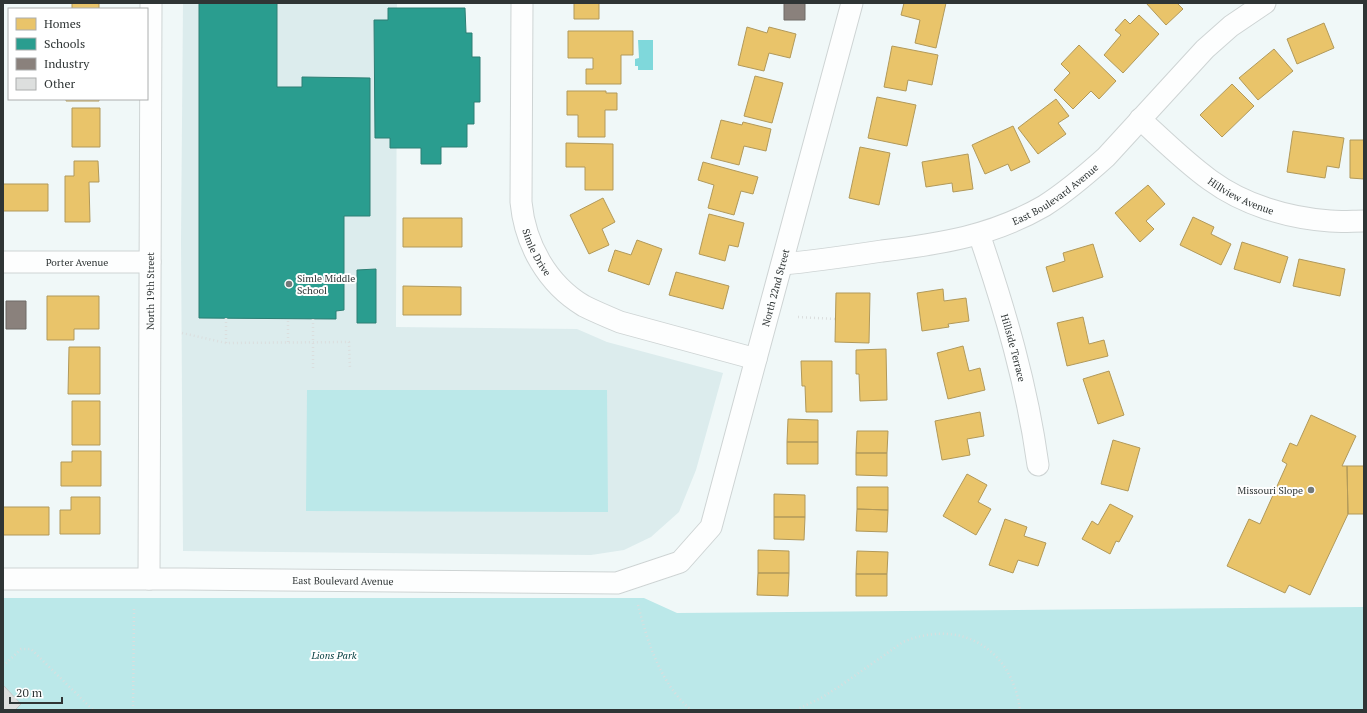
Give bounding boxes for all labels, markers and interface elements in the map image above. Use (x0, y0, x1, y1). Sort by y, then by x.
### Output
legend (8, 8, 148, 100)
text: Homes (44, 16, 81, 31)
text: Schools (44, 36, 85, 51)
text: Industry (44, 56, 90, 71)
text: Other (44, 76, 75, 91)
street label: East Boulevard Avenue (1010, 161, 1101, 228)
street label: Hillview Avenue (1206, 174, 1275, 217)
street label: Simle Drive (520, 227, 554, 278)
street label: North 22nd Street (759, 247, 792, 328)
street label: North 19th Street (143, 252, 157, 330)
street label: Porter Avenue (46, 256, 108, 269)
place label: Simle Middle School (297, 272, 355, 297)
marker: Simle Middle School (284, 279, 294, 289)
street label: Hillside Terrace (998, 312, 1029, 383)
place label: Missouri Slope (1238, 484, 1303, 497)
marker: Missouri Slope (1306, 485, 1316, 495)
street label: East Boulevard Avenue (292, 574, 394, 587)
park label: Lions Park (310, 649, 357, 662)
scale bar (10, 679, 62, 705)
text: 20 m (16, 685, 43, 700)

